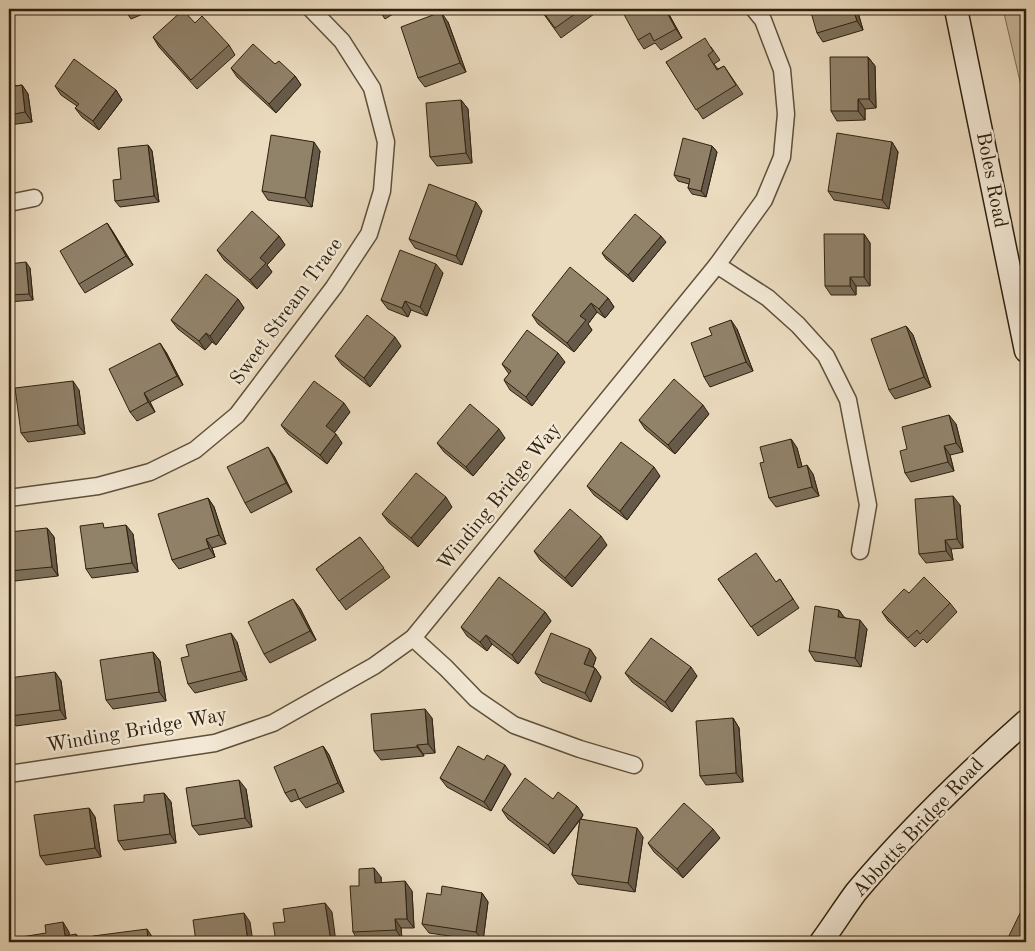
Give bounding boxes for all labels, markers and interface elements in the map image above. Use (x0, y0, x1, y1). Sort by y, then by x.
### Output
street label: Boles Road (972, 130, 1010, 230)
street label: Sweet Stream Trace (227, 235, 347, 389)
street label: Winding Bridge Way (435, 419, 566, 574)
street label: Winding Bridge Way (45, 705, 229, 757)
street label: Abbotts Bridge Road (850, 755, 988, 901)

